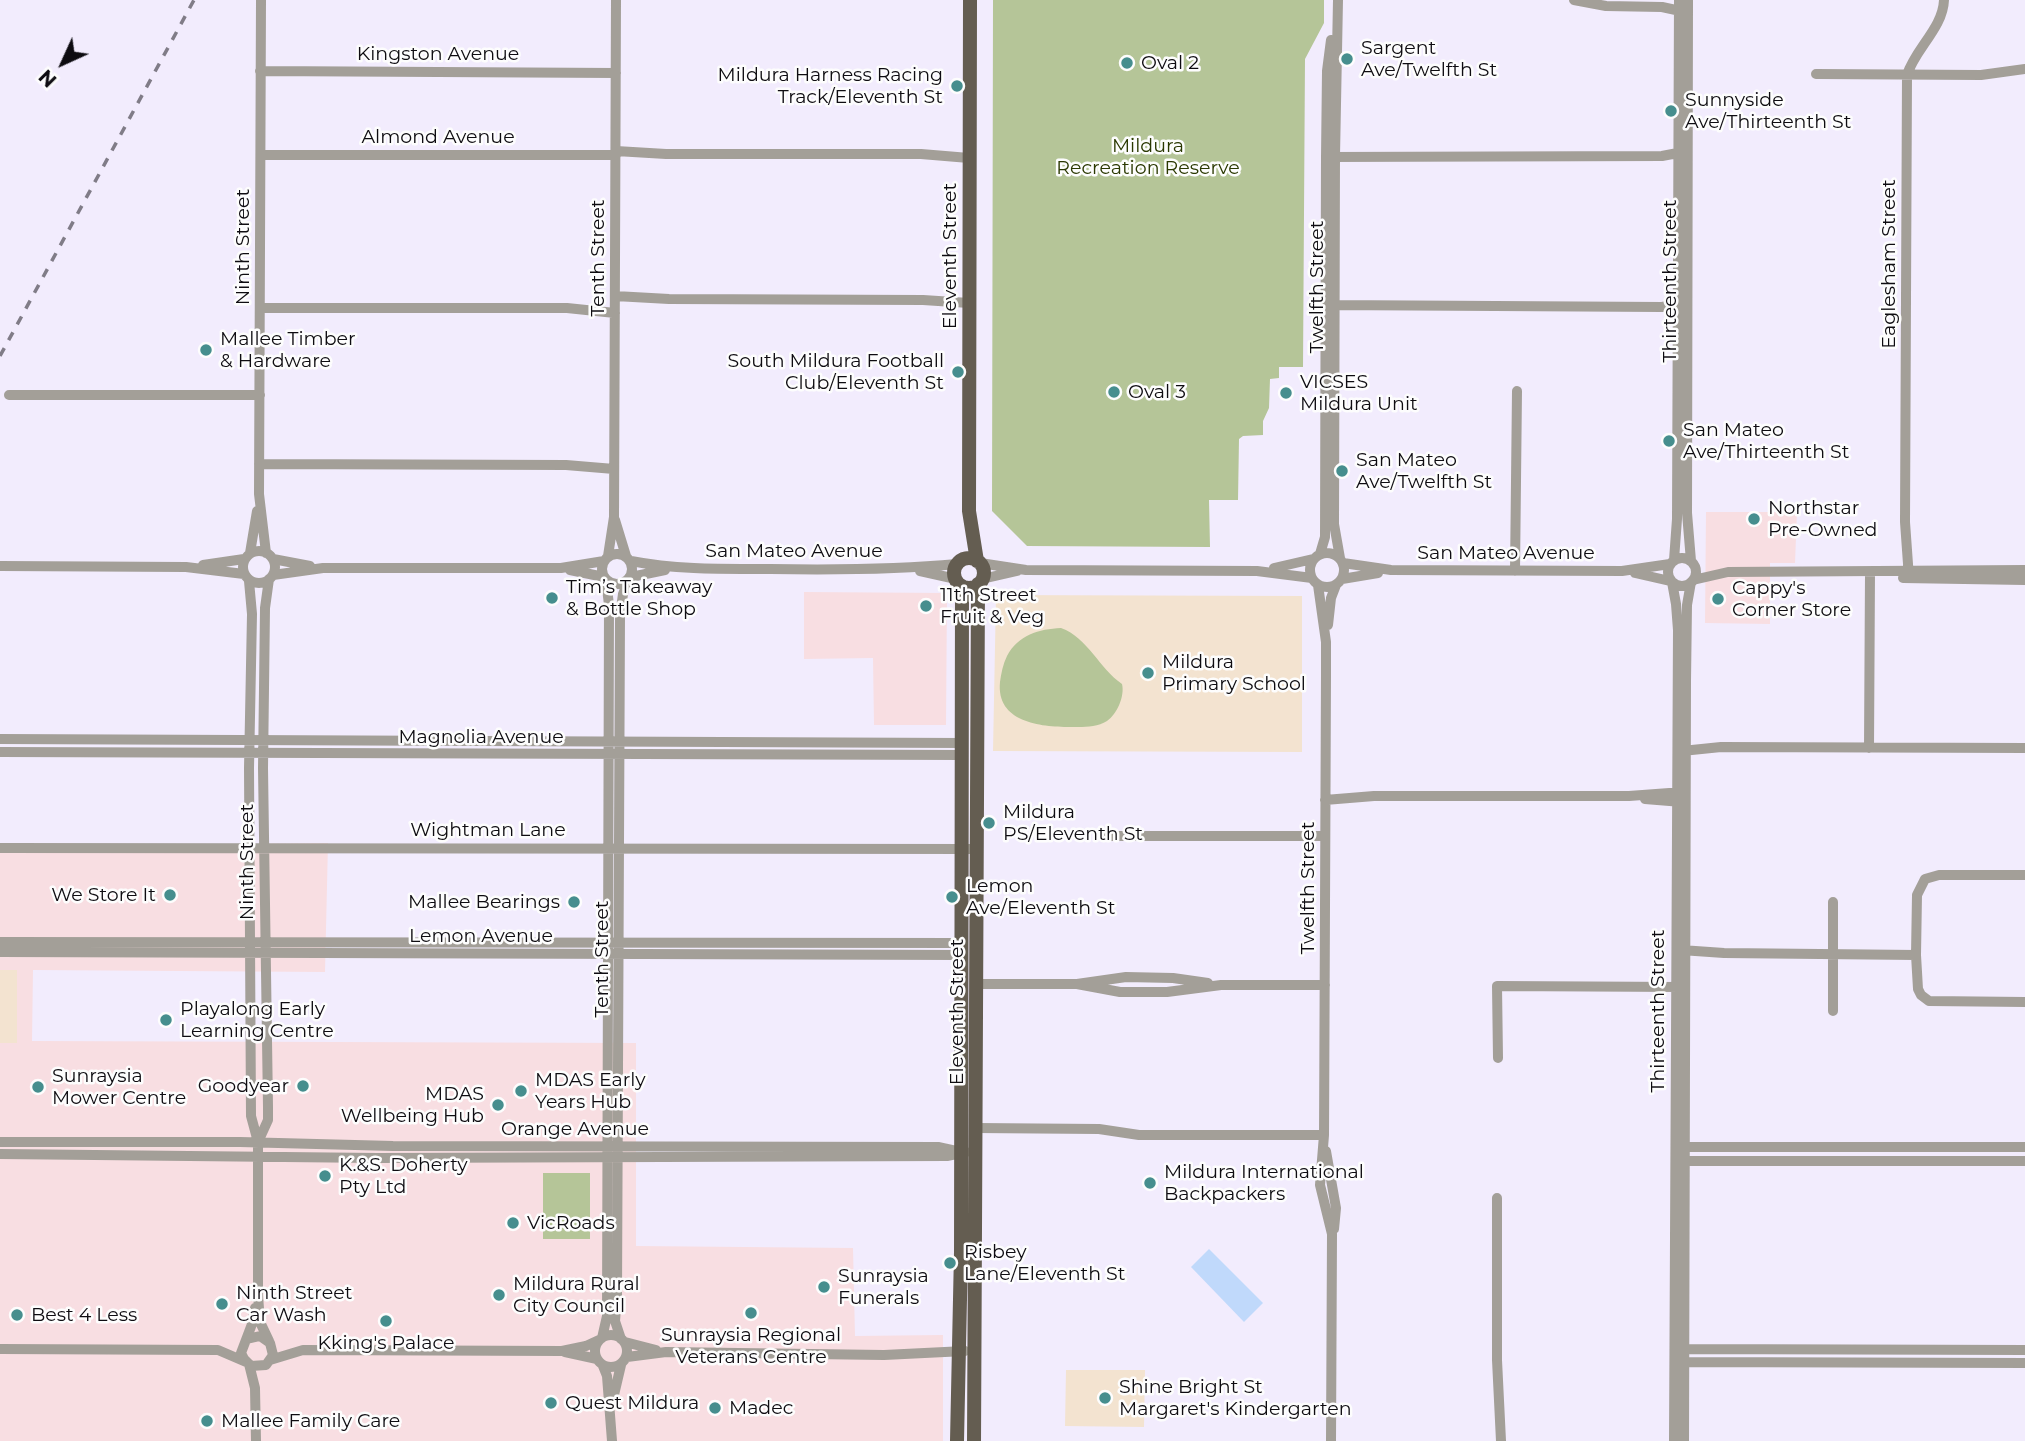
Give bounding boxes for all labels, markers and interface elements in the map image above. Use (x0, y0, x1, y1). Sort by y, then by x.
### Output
north arrow (28, 28, 98, 98)
place label: Sargent Ave/Twelfth St (1361, 37, 1497, 81)
street label: Kingston Avenue (357, 43, 519, 65)
marker: Sargent Ave/Twelfth St (1339, 51, 1355, 67)
place label: Oval 2 (1141, 52, 1199, 74)
marker: Oval 2 (1119, 55, 1135, 71)
place label: Mildura Harness Racing Track/Eleventh St (718, 64, 943, 108)
text: N (34, 65, 61, 92)
marker: Mildura Harness Racing Track/Eleventh St (949, 78, 965, 94)
place label: Sunnyside Ave/Thirteenth St (1685, 89, 1851, 133)
marker: Sunnyside Ave/Thirteenth St (1663, 103, 1679, 119)
street label: Almond Avenue (361, 126, 515, 148)
park label: Mildura Recreation Reserve (1056, 135, 1240, 179)
street label: Eaglesham Street (1878, 179, 1900, 349)
street label: Eleventh Street (939, 183, 961, 329)
street label: Ninth Street (232, 189, 254, 305)
street label: Tenth Street (587, 199, 609, 317)
street label: Thirteenth Street (1659, 200, 1681, 362)
street label: Twelfth Street (1306, 221, 1328, 353)
place label: Mallee Timber & Hardware (220, 328, 356, 372)
marker: Mallee Timber & Hardware (198, 342, 214, 358)
place label: South Mildura Football Club/Eleventh St (728, 350, 944, 394)
marker: South Mildura Football Club/Eleventh St (950, 364, 966, 380)
place label: VICSES Mildura Unit (1300, 371, 1418, 415)
place label: Oval 3 (1128, 381, 1186, 403)
marker: Oval 3 (1106, 384, 1122, 400)
marker: VICSES Mildura Unit (1278, 385, 1294, 401)
place label: San Mateo Ave/Thirteenth St (1683, 419, 1849, 463)
marker: San Mateo Ave/Thirteenth St (1661, 433, 1677, 449)
place label: San Mateo Ave/Twelfth St (1356, 449, 1492, 493)
marker: San Mateo Ave/Twelfth St (1334, 463, 1350, 479)
place label: Northstar Pre-Owned (1768, 497, 1878, 541)
marker: Northstar Pre-Owned (1746, 511, 1762, 527)
street label: San Mateo Avenue (705, 540, 883, 562)
street label: San Mateo Avenue (1417, 542, 1595, 564)
place label: Tim’s Takeaway & Bottle Shop (566, 576, 712, 620)
place label: Cappy's Corner Store (1732, 577, 1851, 621)
place label: 11th Street Fruit & Veg (940, 584, 1044, 628)
marker: Tim’s Takeaway & Bottle Shop (544, 590, 560, 606)
marker: Cappy's Corner Store (1710, 591, 1726, 607)
marker: 11th Street Fruit & Veg (918, 598, 934, 614)
place label: Mildura Primary School (1162, 651, 1306, 695)
marker: Mildura Primary School (1140, 665, 1156, 681)
street label: Magnolia Avenue (398, 726, 564, 748)
place label: Mildura PS/Eleventh St (1003, 801, 1143, 845)
street label: Ninth Street (236, 804, 258, 920)
marker: Mildura PS/Eleventh St (981, 815, 997, 831)
street label: Wightman Lane (410, 819, 566, 841)
street label: Twelfth Street (1297, 822, 1319, 954)
place label: Lemon Ave/Eleventh St (966, 875, 1115, 919)
place label: We Store It (51, 884, 156, 906)
marker: We Store It (162, 887, 178, 903)
marker: Lemon Ave/Eleventh St (944, 889, 960, 905)
place label: Mallee Bearings (408, 891, 560, 913)
marker: Mallee Bearings (566, 894, 582, 910)
street label: Tenth Street (591, 900, 613, 1018)
street label: Lemon Avenue (409, 925, 553, 947)
street label: Thirteenth Street (1647, 930, 1669, 1092)
street label: Eleventh Street (946, 939, 968, 1085)
place label: Playalong Early Learning Centre (180, 998, 334, 1042)
marker: Playalong Early Learning Centre (158, 1012, 174, 1028)
place label: Sunraysia Mower Centre (52, 1065, 186, 1109)
place label: MDAS Early Years Hub (535, 1069, 646, 1113)
place label: Goodyear (198, 1075, 289, 1097)
marker: Goodyear (295, 1078, 311, 1094)
marker: Sunraysia Mower Centre (30, 1079, 46, 1095)
place label: MDAS Wellbeing Hub (341, 1083, 484, 1127)
marker: MDAS Early Years Hub (513, 1083, 529, 1099)
marker: MDAS Wellbeing Hub (490, 1097, 506, 1113)
street label: Orange Avenue (501, 1118, 649, 1140)
place label: K.&S. Doherty Pty Ltd (339, 1154, 467, 1198)
place label: Mildura International Backpackers (1164, 1161, 1364, 1205)
marker: K.&S. Doherty Pty Ltd (317, 1168, 333, 1184)
marker: Mildura International Backpackers (1142, 1175, 1158, 1191)
place label: VicRoads (527, 1212, 615, 1234)
marker: VicRoads (505, 1215, 521, 1231)
place label: Risbey Lane/Eleventh St (964, 1241, 1125, 1285)
marker: Risbey Lane/Eleventh St (942, 1255, 958, 1271)
place label: Sunraysia Funerals (838, 1265, 929, 1309)
place label: Mildura Rural City Council (513, 1273, 640, 1317)
marker: Sunraysia Funerals (816, 1279, 832, 1295)
place label: Ninth Street Car Wash (236, 1282, 352, 1326)
marker: Mildura Rural City Council (491, 1287, 507, 1303)
marker: Ninth Street Car Wash (214, 1296, 230, 1312)
place label: Best 4 Less (31, 1304, 137, 1326)
marker: Sunraysia Regional Veterans Centre (743, 1305, 759, 1321)
marker: Best 4 Less (9, 1307, 25, 1323)
marker: Kking's Palace (378, 1313, 394, 1329)
place label: Sunraysia Regional Veterans Centre (661, 1324, 841, 1368)
place label: Kking's Palace (318, 1332, 454, 1354)
place label: Shine Bright St Margaret's Kindergarten (1119, 1376, 1352, 1420)
marker: Shine Bright St Margaret's Kindergarten (1097, 1390, 1113, 1406)
place label: Quest Mildura (565, 1392, 699, 1414)
marker: Quest Mildura (543, 1395, 559, 1411)
place label: Madec (729, 1397, 793, 1419)
marker: Madec (707, 1400, 723, 1416)
place label: Mallee Family Care (221, 1410, 400, 1432)
marker: Mallee Family Care (199, 1413, 215, 1429)

